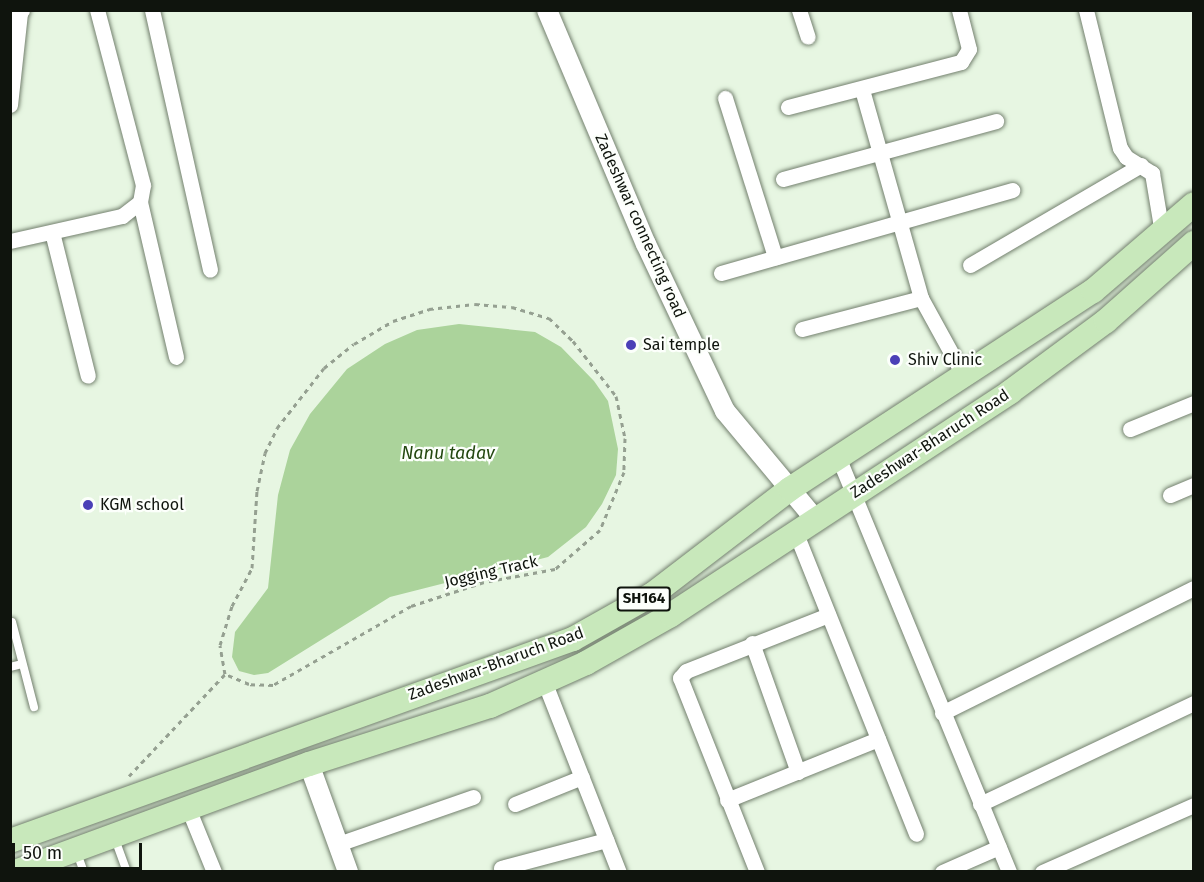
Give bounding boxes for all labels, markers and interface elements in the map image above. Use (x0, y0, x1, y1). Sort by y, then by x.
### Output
street label: Zadeshwar connecting road (591, 131, 689, 321)
place label: Sai temple (643, 335, 720, 355)
marker: Sai temple (624, 338, 638, 352)
place label: Shiv Clinic (908, 350, 982, 370)
marker: Shiv Clinic (886, 351, 904, 369)
street label: Zadeshwar-Bharuch Road (847, 385, 1013, 503)
water label: Nanu tadav (401, 442, 495, 464)
place label: KGM school (100, 495, 184, 515)
marker: KGM school (81, 498, 95, 512)
street label: Jogging Track (442, 552, 540, 592)
road number: SH164 (616, 587, 672, 611)
street label: Zadeshwar-Bharuch Road (406, 623, 586, 705)
scale bar (15, 831, 146, 869)
text: 50 m (23, 842, 62, 864)

